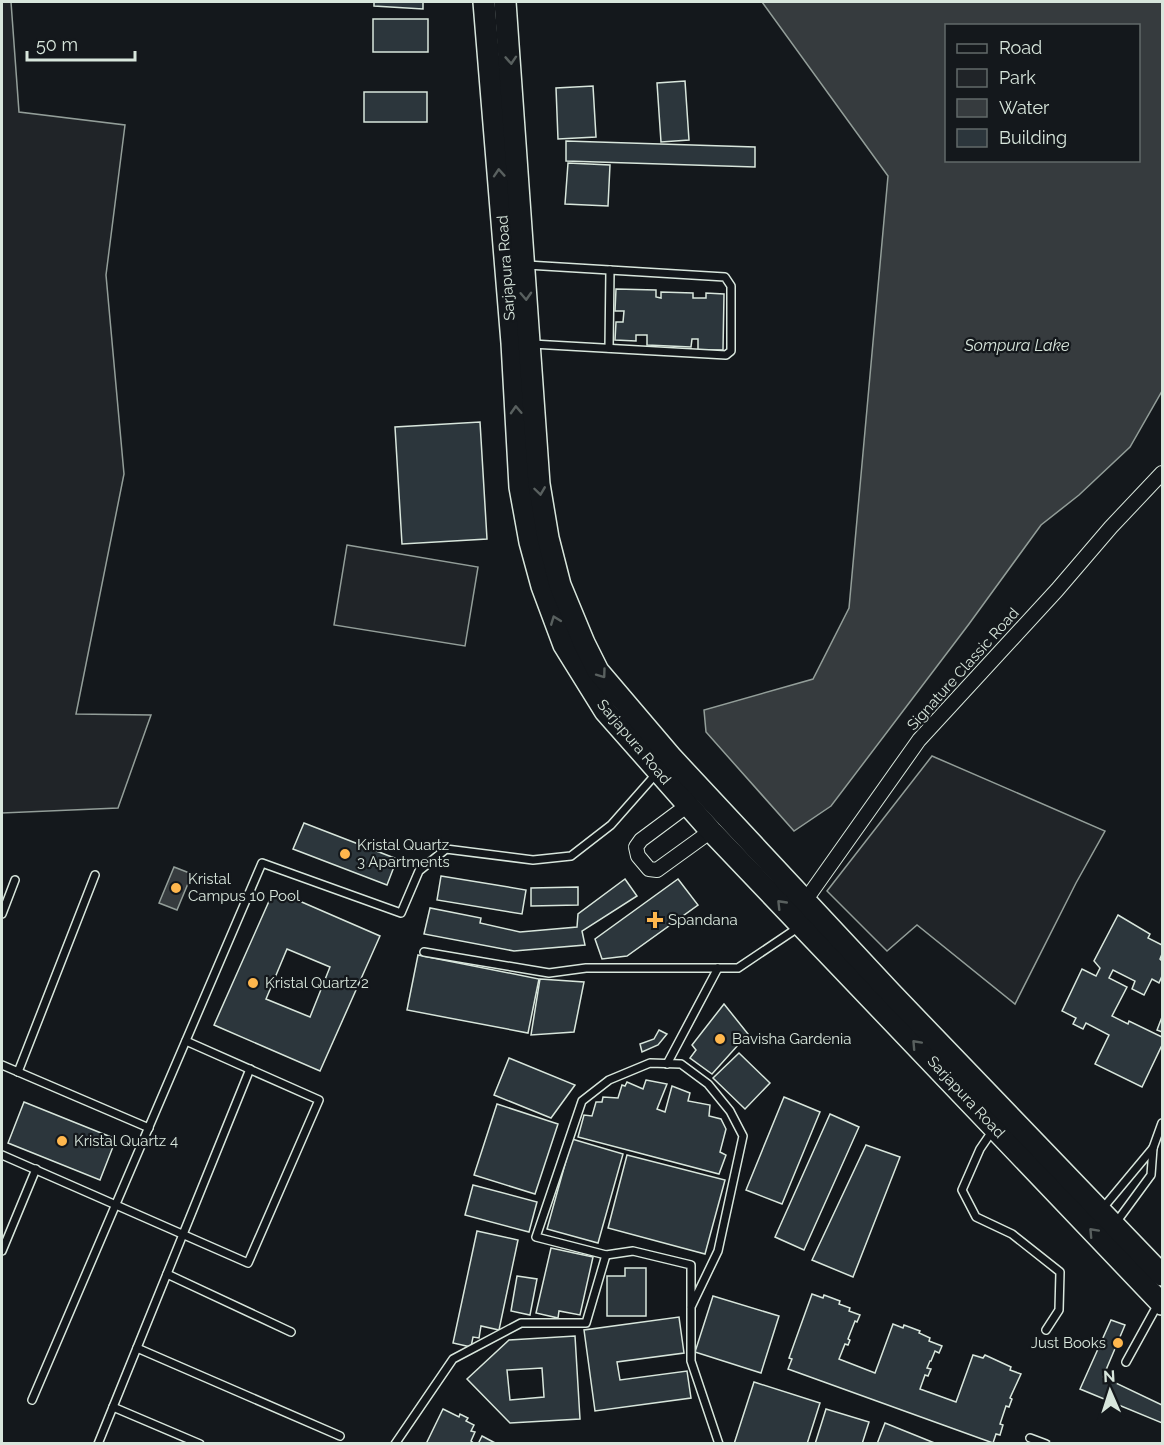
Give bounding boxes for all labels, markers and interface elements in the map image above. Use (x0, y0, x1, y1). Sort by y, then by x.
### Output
scale bar (27, 24, 135, 62)
legend (945, 24, 1140, 162)
text: 50 m (36, 34, 78, 55)
text: Road (999, 37, 1042, 58)
one-way arrow (504, 55, 517, 64)
text: Park (999, 67, 1036, 88)
text: Water (999, 97, 1050, 118)
text: Building (999, 127, 1067, 148)
one-way arrow (492, 169, 505, 178)
street label: Sarjapura Road (493, 215, 519, 321)
one-way arrow (520, 292, 533, 301)
water label: Sompura Lake (963, 336, 1070, 355)
one-way arrow (509, 405, 522, 414)
one-way arrow (534, 486, 546, 495)
street label: Signature Classic Road (903, 604, 1023, 734)
one-way arrow (550, 616, 562, 627)
one-way arrow (595, 667, 606, 678)
street label: Sarjapura Road (593, 696, 675, 788)
place label: Kristal Quartz 3 Apartments (357, 836, 450, 871)
marker: Kristal Quartz 3 Apartments (338, 847, 352, 861)
place label: Kristal Campus 10 Pool (188, 870, 301, 905)
marker: Kristal Campus 10 Pool (169, 881, 183, 895)
one-way arrow (777, 900, 788, 911)
marker: Spandana (646, 911, 664, 929)
place label: Spandana (668, 911, 738, 929)
place label: Kristal Quartz 2 (265, 974, 369, 992)
marker: Kristal Quartz 2 (246, 976, 260, 990)
place label: Bavisha Gardenia (732, 1030, 851, 1048)
marker: Bavisha Gardenia (713, 1032, 727, 1046)
one-way arrow (912, 1041, 923, 1051)
street label: Sarjapura Road (923, 1052, 1009, 1142)
place label: Kristal Quartz 4 (74, 1132, 178, 1150)
marker: Kristal Quartz 4 (55, 1134, 69, 1148)
one-way arrow (1089, 1229, 1100, 1240)
place label: Just Books (1031, 1334, 1106, 1352)
marker: Just Books (1111, 1336, 1125, 1350)
north arrow (1080, 1361, 1140, 1421)
text: N (1103, 1367, 1116, 1386)

